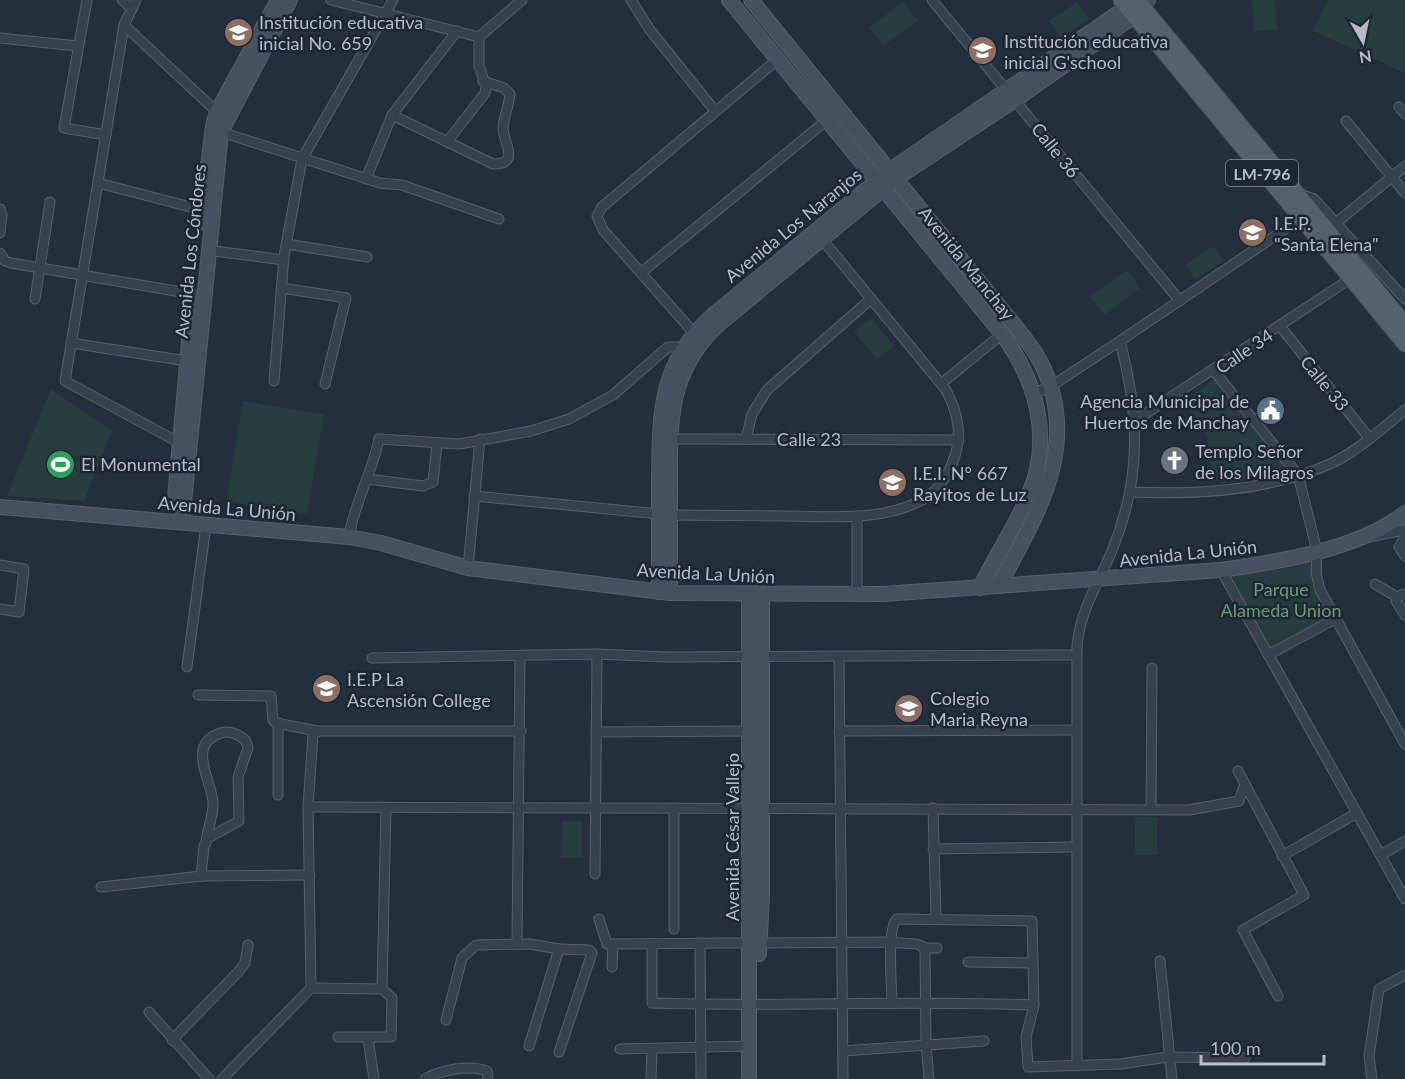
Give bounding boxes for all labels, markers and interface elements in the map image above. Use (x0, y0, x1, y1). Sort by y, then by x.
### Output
place label: Institución educativa inicial No. 659 (259, 11, 423, 54)
north arrow (1333, 12, 1393, 72)
school or university icon: Institución educativa inicial No. 659 (222, 16, 254, 48)
place label: Institución educativa inicial G'school (1004, 30, 1168, 73)
school or university icon: Institución educativa inicial G'school (967, 35, 999, 67)
text: N (1358, 47, 1373, 68)
street label: Calle 36 (1027, 118, 1085, 182)
road number: LM-796 (1226, 160, 1298, 186)
street label: Avenida Los Cóndores (170, 163, 210, 339)
street label: Avenida Los Naranjos (720, 163, 866, 287)
street label: Avenida Manchay (914, 202, 1020, 325)
place label: I.E.P. "Santa Elena" (1274, 212, 1379, 255)
school or university icon: I.E.P. "Santa Elena" (1237, 217, 1269, 249)
street label: Calle 34 (1211, 324, 1277, 378)
street label: Calle 33 (1296, 351, 1354, 415)
place label: Agencia Municipal de Huertos de Manchay (1080, 390, 1250, 433)
public building icon: Agencia Municipal de Huertos de Manchay (1254, 395, 1286, 427)
street label: Calle 23 (777, 428, 841, 450)
place label: Templo Señor de los Milagros (1195, 440, 1314, 483)
church icon: Templo Señor de los Milagros (1158, 445, 1190, 477)
sports icon: El Monumental (44, 448, 76, 480)
place label: El Monumental (81, 453, 201, 475)
place label: I.E.I. N° 667 Rayitos de Luz (913, 462, 1027, 505)
school or university icon: I.E.I. N° 667 Rayitos de Luz (876, 467, 908, 499)
street label: Avenida La Unión (157, 491, 297, 525)
street label: Avenida La Unión (1118, 535, 1258, 571)
street label: Avenida La Unión (636, 558, 776, 588)
park label: Parque Alameda Union (1221, 578, 1341, 621)
place label: I.E.P La Ascensión College (347, 668, 491, 711)
school or university icon: I.E.P La Ascensión College (310, 673, 342, 705)
place label: Colegio Maria Reyna (930, 687, 1028, 730)
school or university icon: Colegio Maria Reyna (893, 692, 925, 724)
street label: Avenida César Vallejo (721, 753, 743, 921)
scale bar (1201, 1028, 1324, 1066)
text: 100 m (1210, 1037, 1261, 1059)

